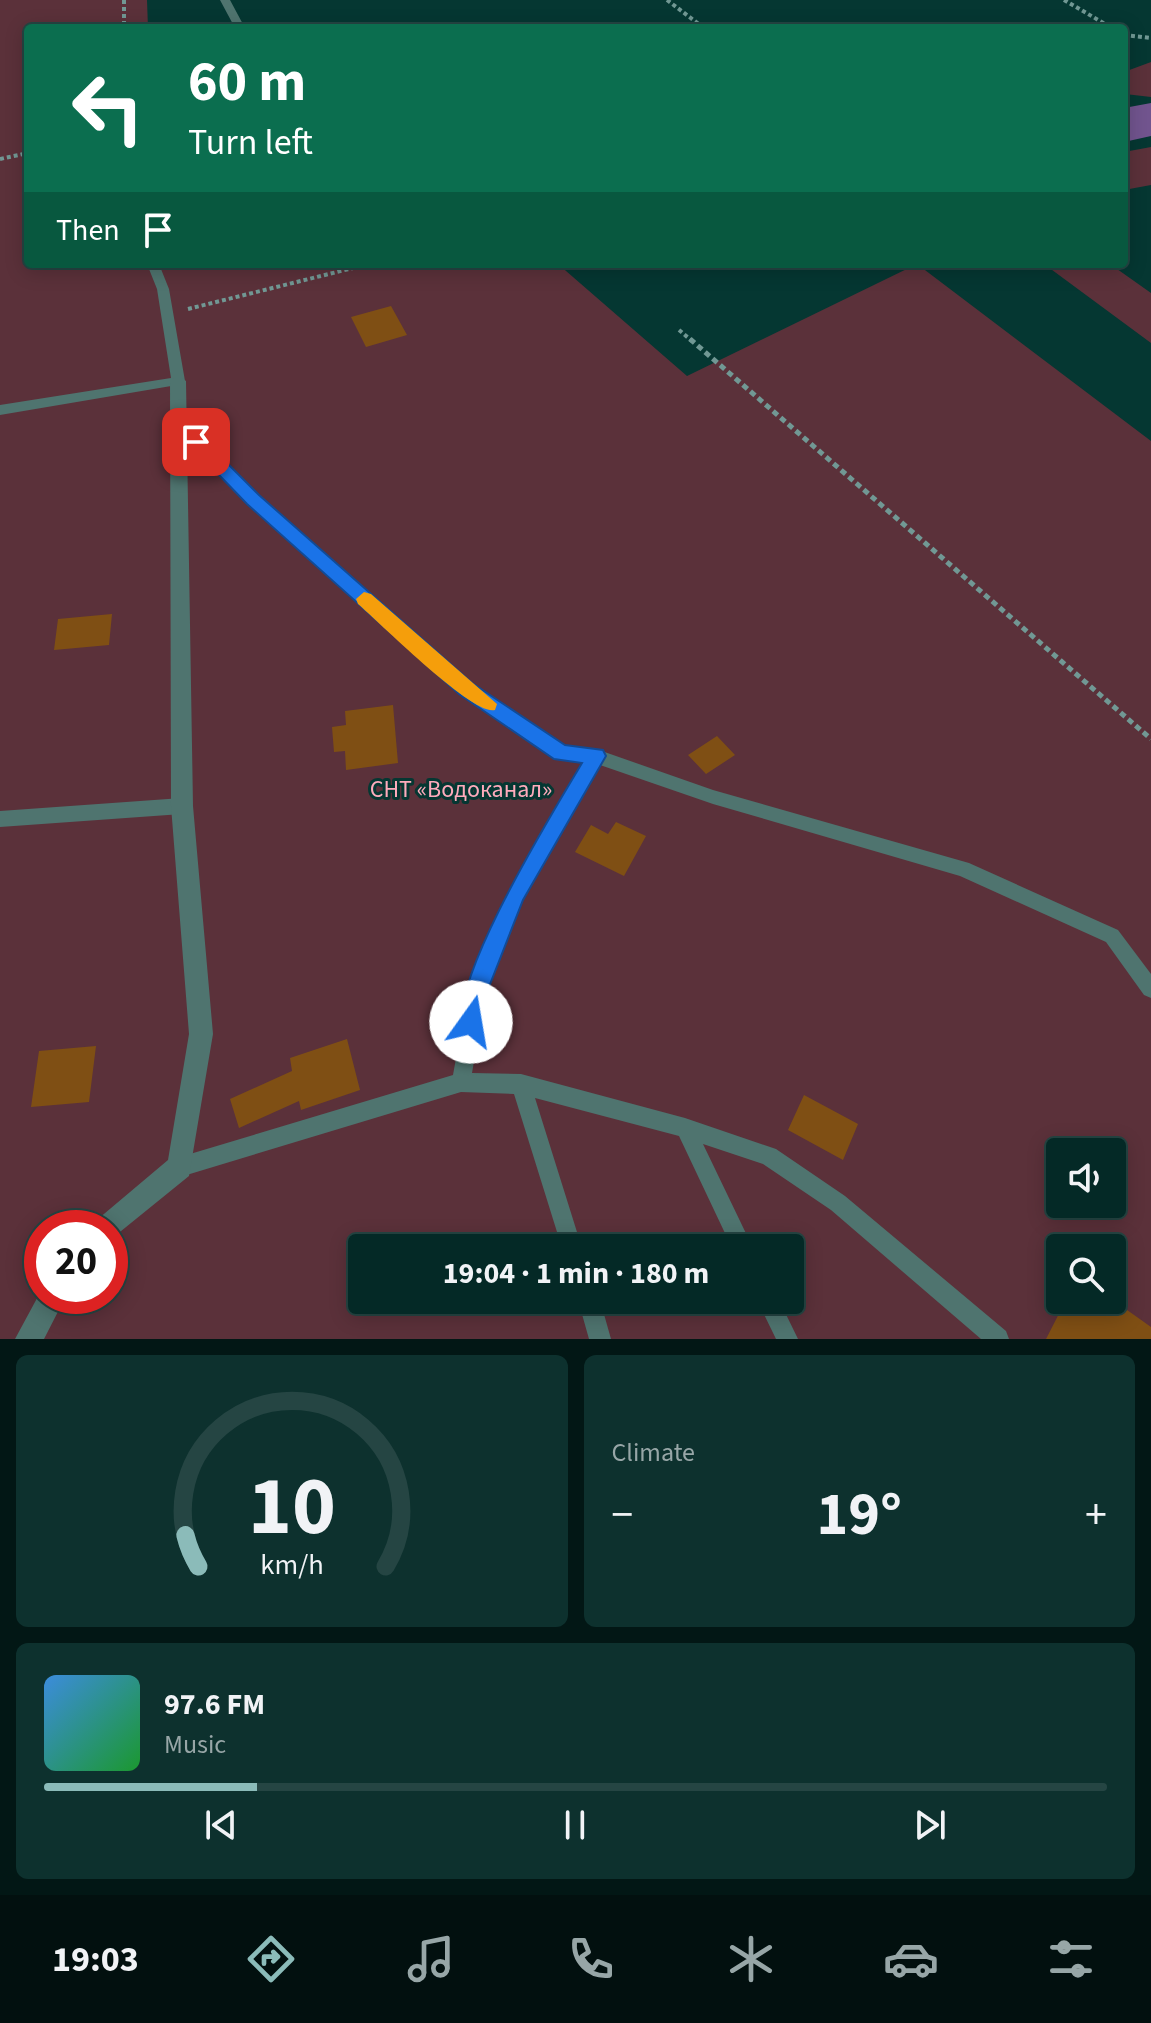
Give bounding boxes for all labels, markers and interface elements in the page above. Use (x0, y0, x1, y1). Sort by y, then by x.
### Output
text: 60 m (188, 43, 306, 122)
icon: left (56, 56, 160, 160)
text: Turn left (188, 117, 313, 168)
icon: arrive (136, 208, 180, 252)
text: Then (56, 209, 120, 252)
pin (162, 408, 230, 476)
icon: arrive (174, 420, 218, 464)
park label: СНТ «Водоканал» (370, 772, 552, 807)
position arrow (429, 980, 513, 1064)
map controls (1046, 1138, 1126, 1314)
button: sound (1046, 1138, 1126, 1218)
speed limit sign: 20 (24, 1210, 128, 1314)
button: search (1046, 1234, 1126, 1314)
text: 19:04 · 1 min · 180 m (443, 1252, 709, 1295)
text: Climate (612, 1434, 695, 1471)
text: 10 (248, 1448, 336, 1566)
text: 19° (817, 1473, 902, 1558)
text: − (612, 1484, 633, 1547)
text: + (1085, 1484, 1107, 1547)
text: km/h (260, 1545, 323, 1585)
text: 97.6 FM (164, 1683, 265, 1726)
text: Music (164, 1726, 226, 1763)
icon: previous (199, 1803, 243, 1847)
icon: pause (553, 1803, 597, 1847)
icon: next (908, 1803, 952, 1847)
icon: directions (243, 1931, 299, 1987)
icon: music (403, 1931, 459, 1987)
icon: phone (563, 1931, 619, 1987)
icon: climate (723, 1931, 779, 1987)
icon: car (883, 1931, 939, 1987)
icon: filters (1043, 1931, 1099, 1987)
text: 19:03 (52, 1934, 139, 1985)

